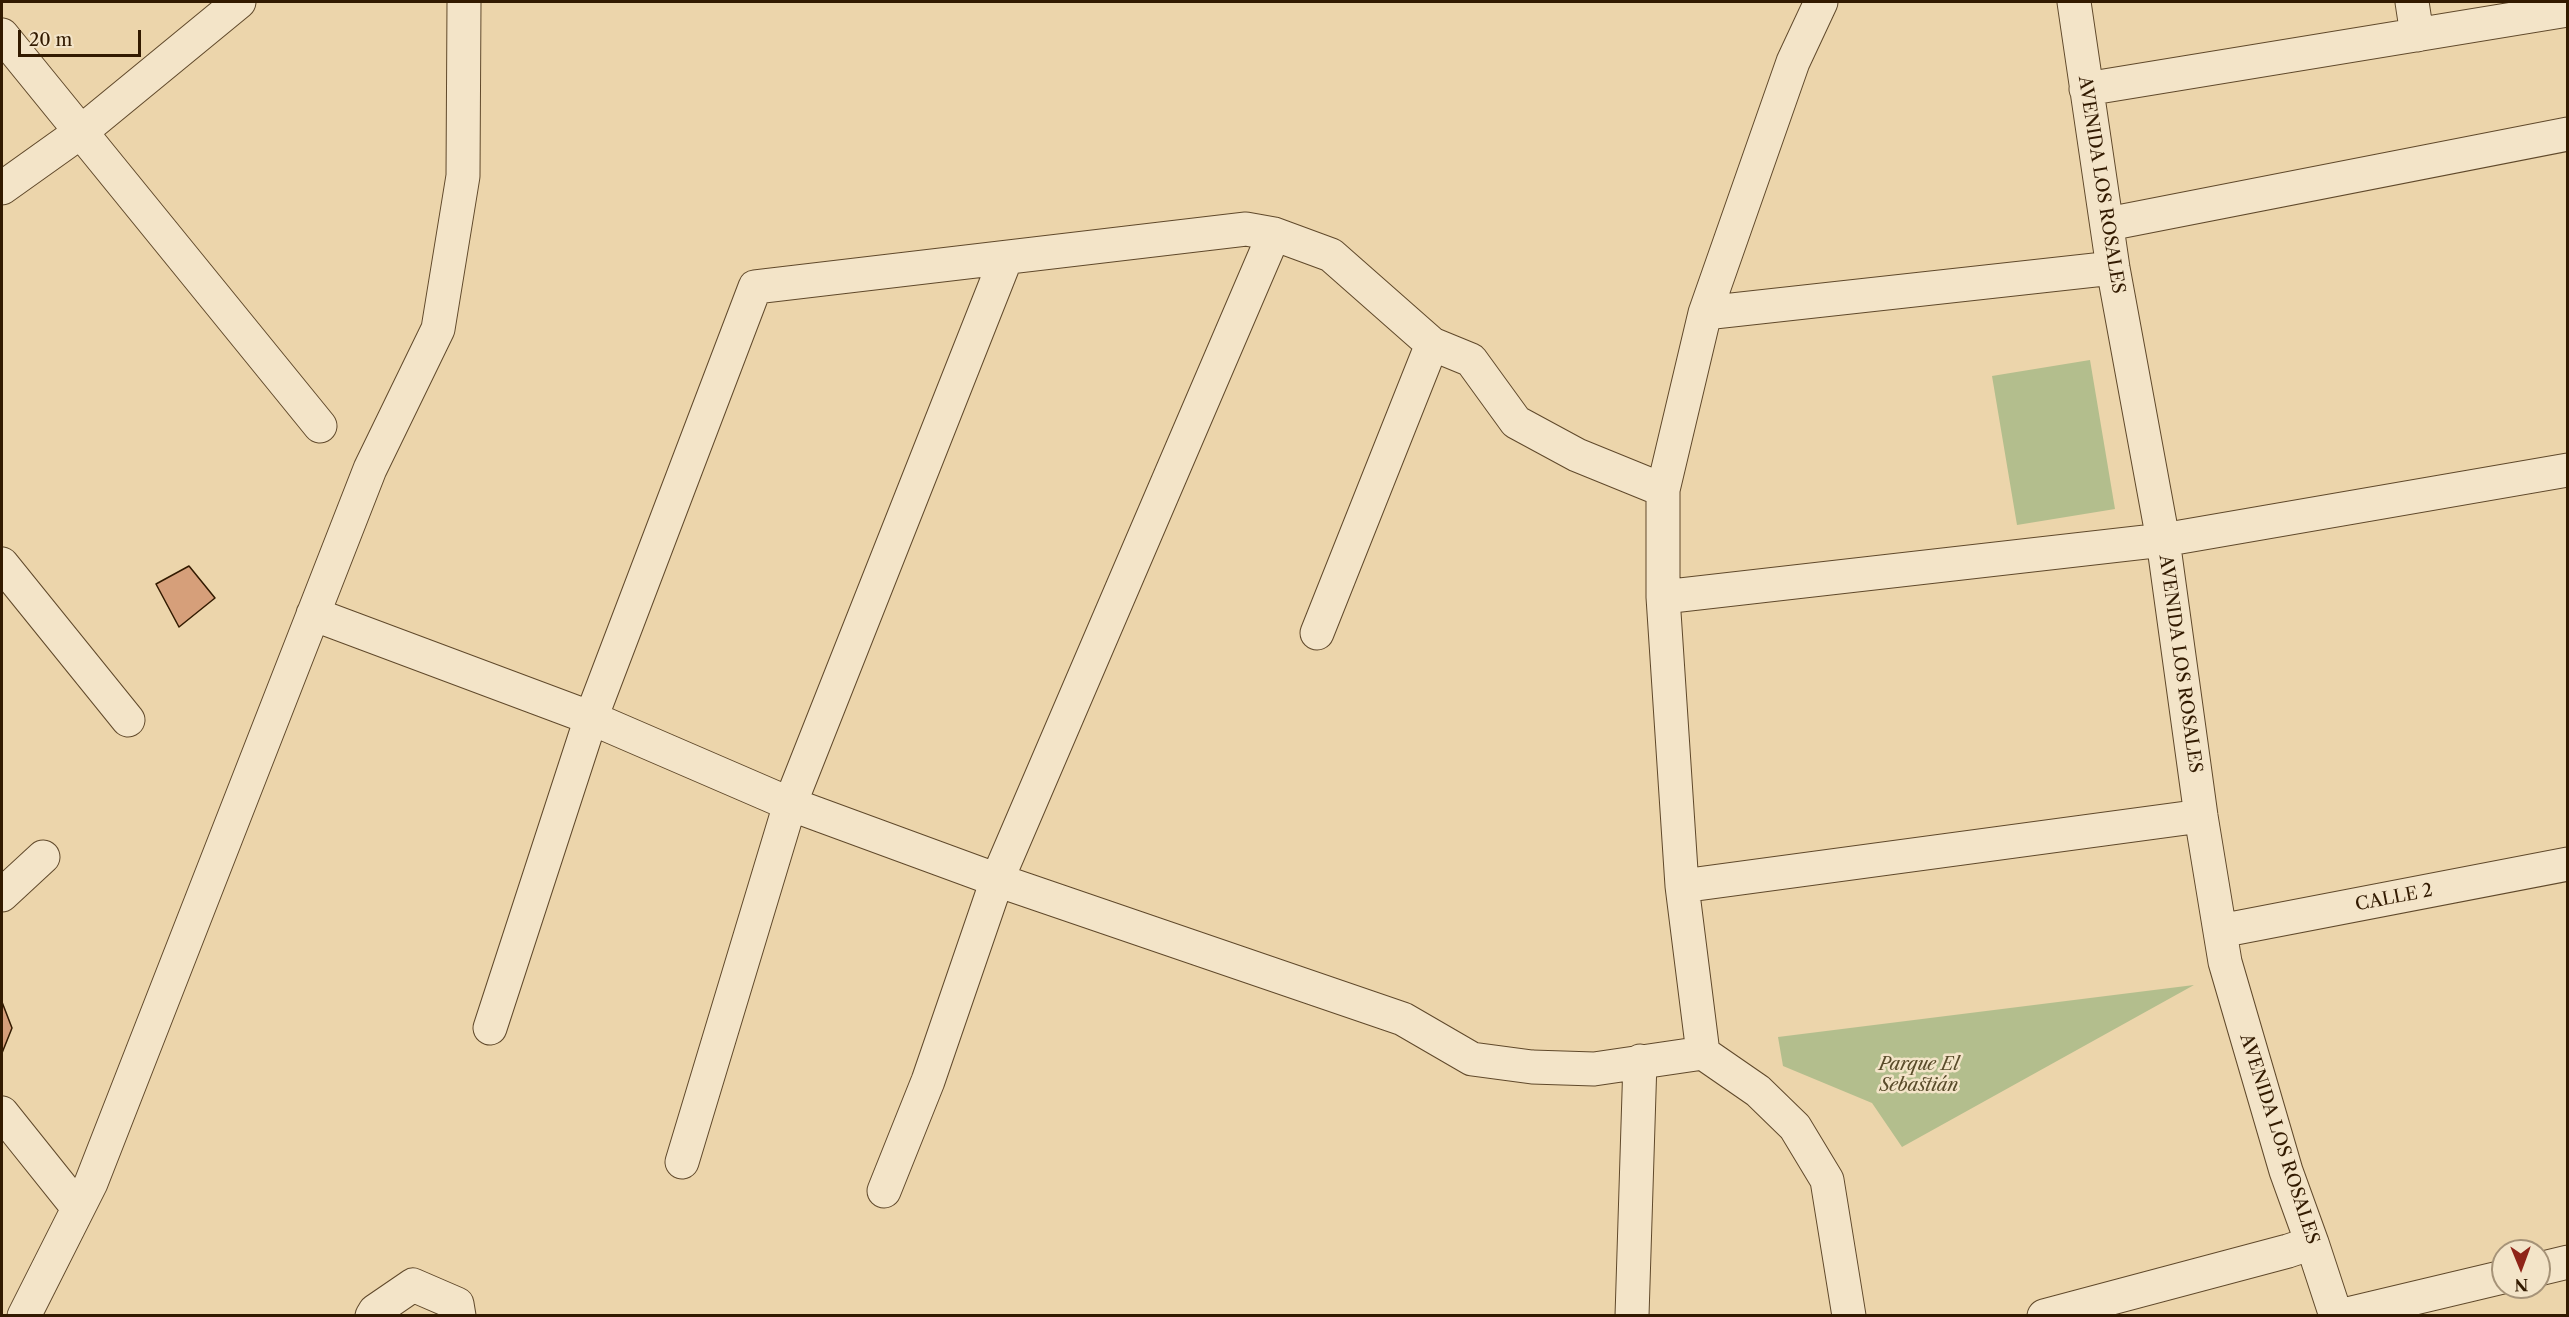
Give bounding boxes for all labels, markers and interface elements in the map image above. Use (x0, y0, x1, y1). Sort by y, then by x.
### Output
scale bar (21, 18, 144, 56)
text: 20 m (29, 29, 72, 51)
street label: AVENIDA LOS ROSALES (2073, 75, 2129, 295)
street label: AVENIDA LOS ROSALES (2154, 554, 2206, 774)
street label: CALLE 2 (2353, 880, 2435, 916)
street label: AVENIDA LOS ROSALES (2235, 1031, 2323, 1247)
park label: Parque El Sebastián (1879, 1054, 1959, 1096)
north arrow (2491, 1239, 2551, 1299)
text: N (2514, 1275, 2528, 1295)

